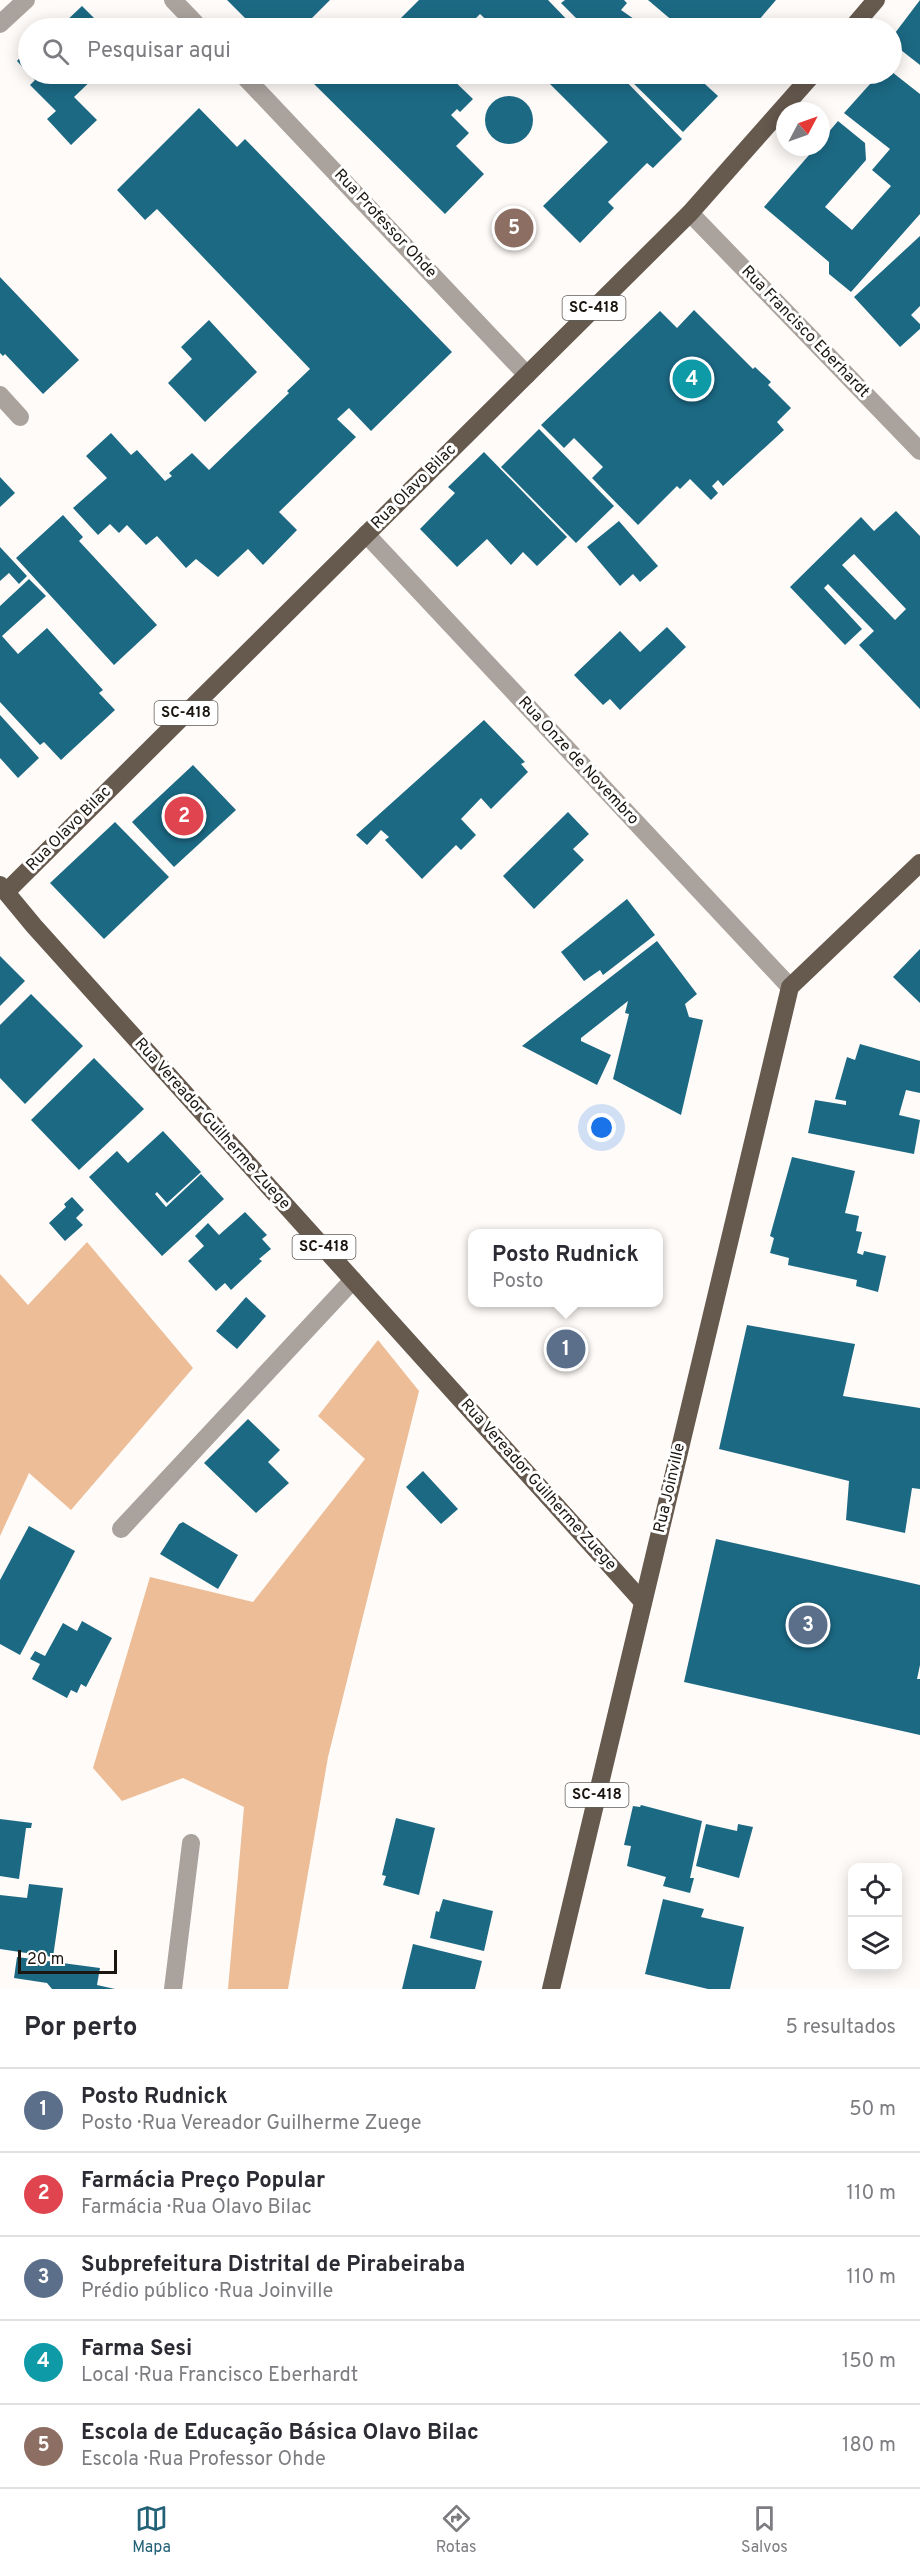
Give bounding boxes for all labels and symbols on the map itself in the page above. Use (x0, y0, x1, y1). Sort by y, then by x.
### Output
north arrow (776, 102, 830, 156)
street label: Rua Professor Ohde (329, 165, 441, 283)
pin: 5 (494, 206, 534, 250)
street label: Rua Francisco Eberhardt (737, 262, 873, 402)
road number: SC-418 (562, 296, 626, 320)
pin: 4 (672, 356, 712, 401)
street label: Rua Olavo Bilac (367, 440, 461, 534)
street label: Rua Onze de Novembro (513, 693, 643, 829)
road number: SC-418 (154, 701, 218, 725)
street label: Rua Olavo Bilac (22, 782, 116, 876)
pin: 2 (164, 794, 204, 838)
street label: Rua Vereador Guilherme Zuege (130, 1034, 294, 1214)
your location (587, 1113, 616, 1142)
road number: SC-418 (292, 1235, 356, 1259)
pin: 1 (546, 1326, 586, 1372)
street label: Rua Vereador Guilherme Zuege (456, 1395, 620, 1575)
street label: Rua Joinville (650, 1441, 690, 1535)
pin: 3 (788, 1602, 828, 1648)
road number: SC-418 (566, 1783, 628, 1807)
scale bar (18, 1947, 117, 1974)

